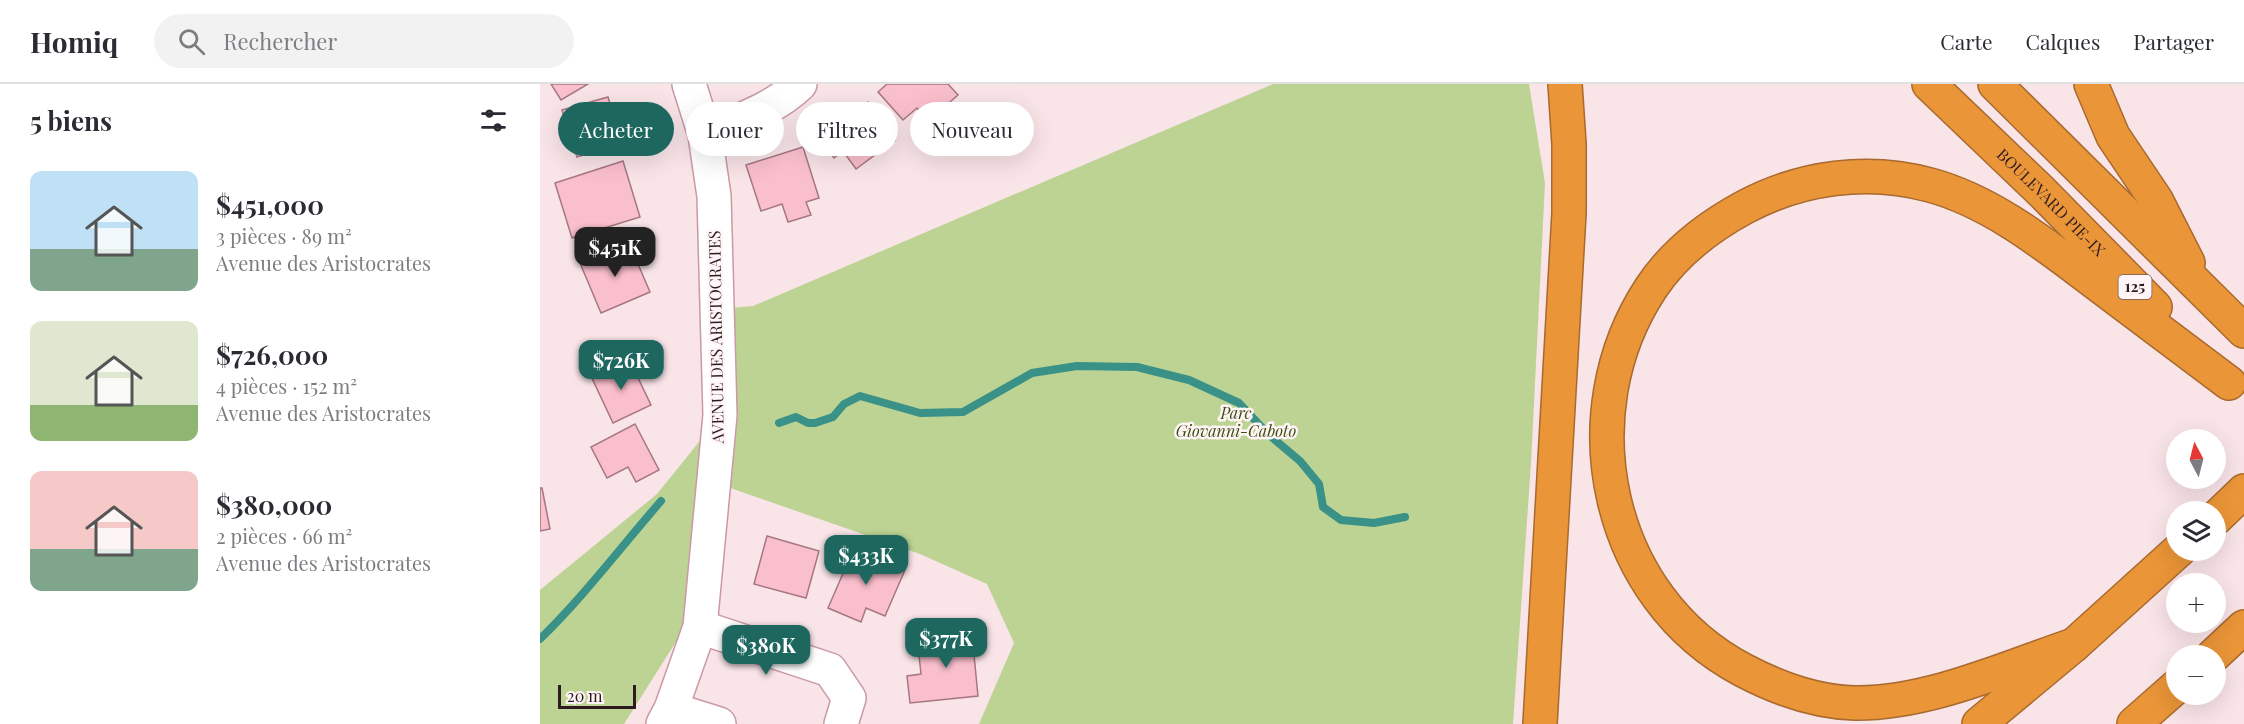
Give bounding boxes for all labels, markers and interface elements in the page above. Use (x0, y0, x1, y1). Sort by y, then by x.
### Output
search box (154, 14, 574, 68)
text: Homiq (30, 23, 118, 60)
icon: search (175, 25, 208, 58)
text: Rechercher (223, 26, 337, 56)
text: Carte (1940, 27, 1993, 55)
text: Calques (2026, 27, 2100, 55)
text: Partager (2133, 27, 2214, 55)
chip: Acheter (558, 102, 674, 156)
chip: Louer (686, 102, 784, 156)
chip: Filtres (796, 102, 898, 156)
chip: Nouveau (910, 102, 1034, 156)
text: 5 biens (30, 103, 112, 138)
icon: filters (477, 104, 510, 137)
street label: BOULEVARD PIE-IX (1993, 144, 2111, 261)
text: $451,000 (216, 187, 324, 222)
icon: home (78, 195, 150, 267)
text: 3 pièces · 89 m² (216, 222, 352, 249)
pin: $451K (573, 227, 657, 278)
street label: AVENUE DES ARISTOCRATES (703, 230, 728, 445)
text: $451K (588, 233, 642, 260)
text: Avenue des Aristocrates (216, 249, 431, 276)
road number: 125 (2118, 275, 2152, 299)
text: $726,000 (216, 337, 328, 372)
pin: $726K (579, 340, 663, 391)
icon: home (78, 345, 150, 417)
text: $726K (593, 346, 649, 373)
text: 4 pièces · 152 m² (216, 372, 357, 399)
text: Avenue des Aristocrates (216, 399, 431, 426)
park label: Parc Giovanni-Caboto (1176, 402, 1296, 441)
north arrow (2166, 429, 2226, 489)
map controls (2166, 429, 2226, 705)
text: $380,000 (216, 487, 332, 522)
icon: home (78, 495, 150, 567)
button: layers (2166, 501, 2226, 561)
text: 2 pièces · 66 m² (216, 522, 352, 549)
pin: $433K (824, 535, 908, 586)
text: $433K (838, 541, 894, 568)
text: Avenue des Aristocrates (216, 549, 431, 576)
button: + (2166, 573, 2226, 633)
pin: $377K (904, 618, 988, 669)
text: $377K (919, 624, 973, 651)
pin: $380K (724, 625, 808, 676)
text: $380K (736, 631, 796, 658)
button: − (2166, 645, 2226, 705)
scale bar (558, 682, 636, 710)
text: 20 m (567, 685, 602, 706)

